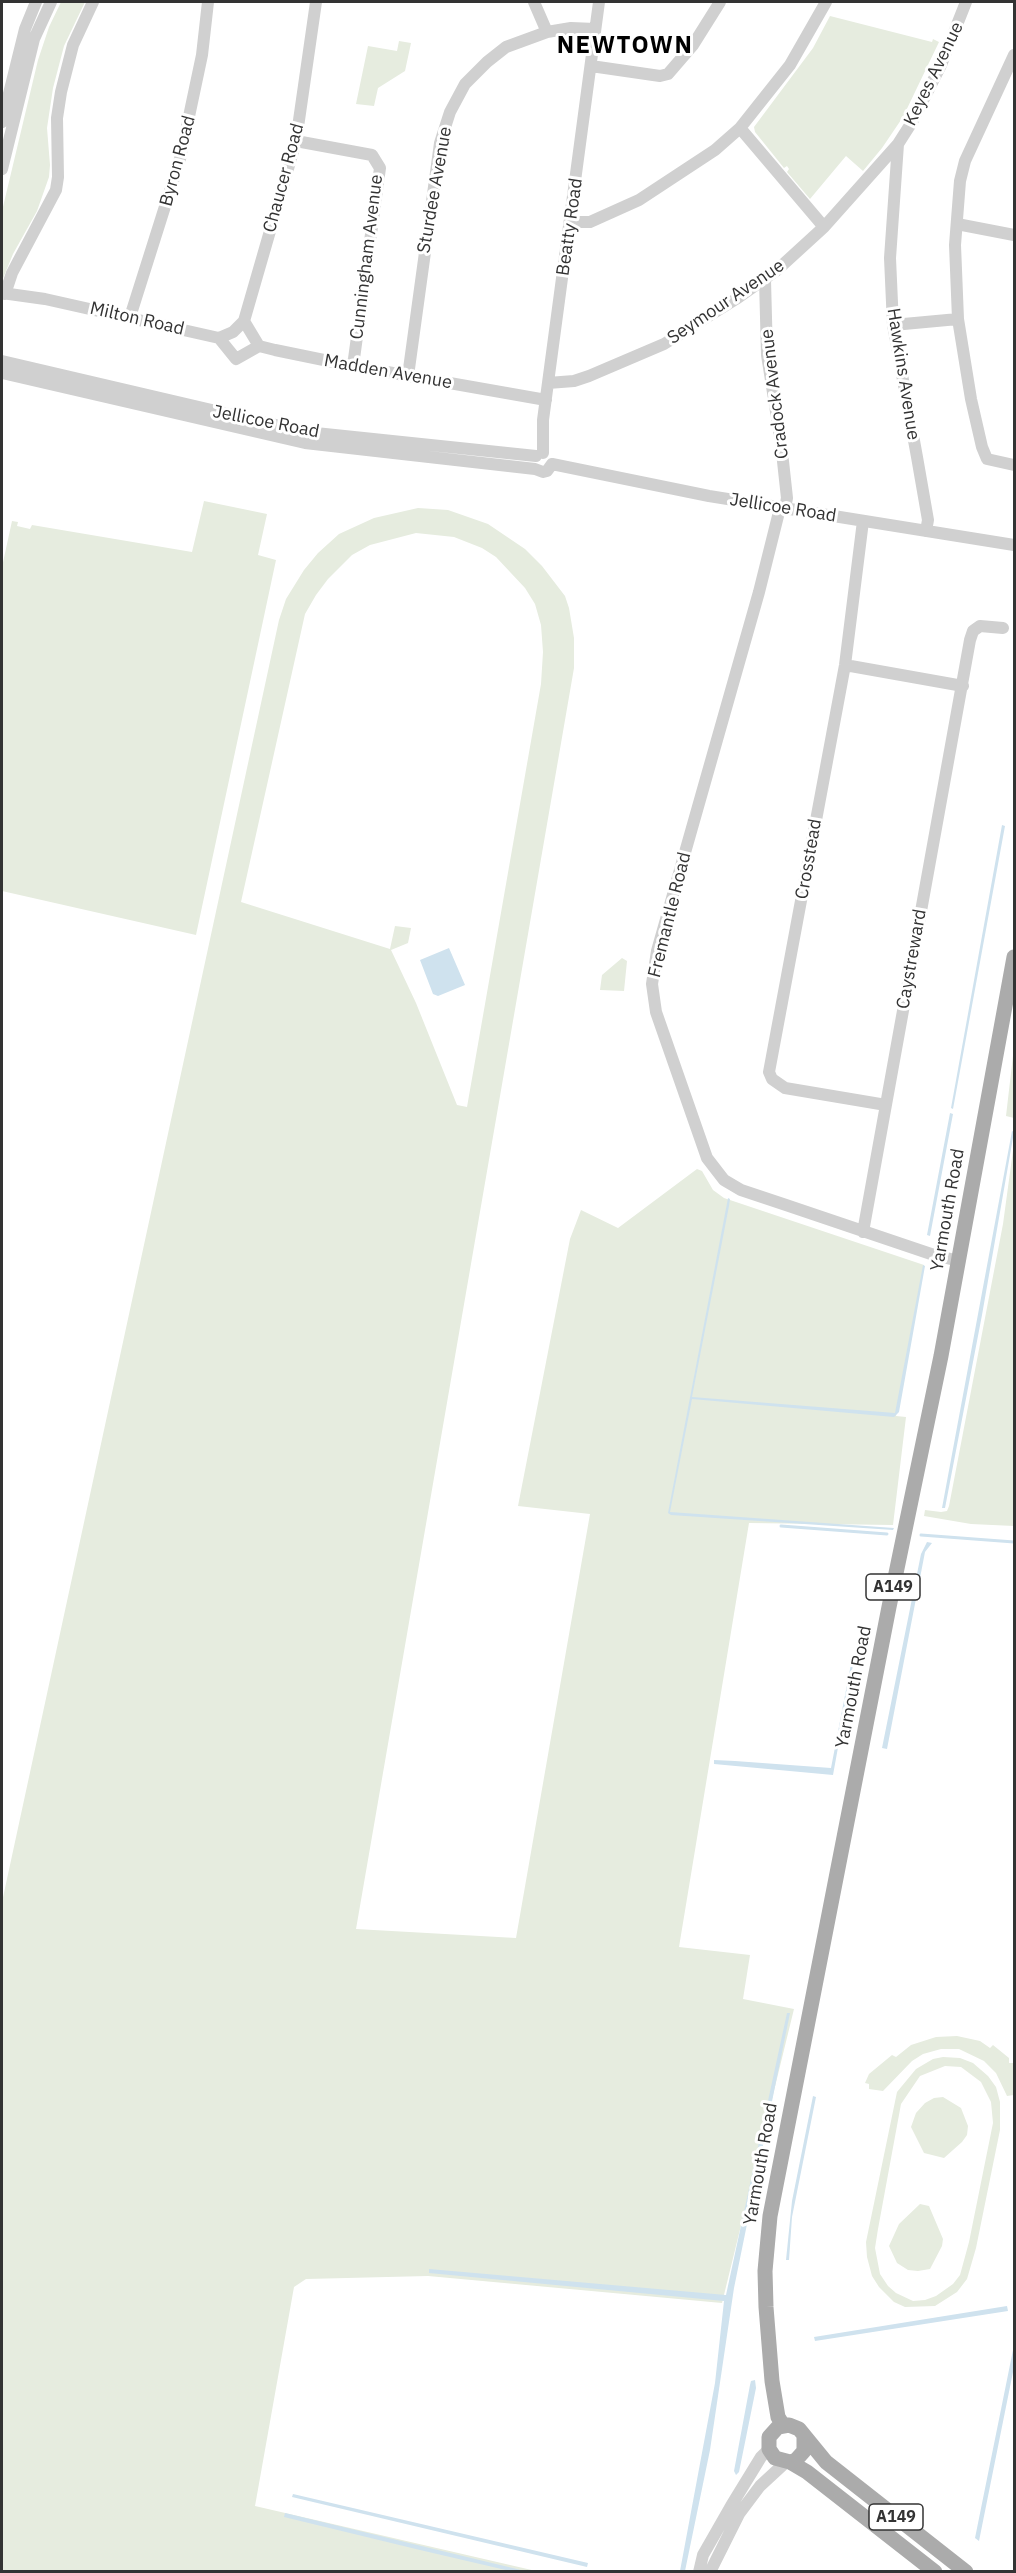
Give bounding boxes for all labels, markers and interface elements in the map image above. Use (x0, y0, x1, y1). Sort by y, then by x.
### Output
street label: Keyes Avenue (900, 19, 968, 129)
district label: NEWTOWN (557, 32, 693, 60)
street label: Byron Road (156, 113, 200, 209)
street label: Chaucer Road (259, 121, 309, 235)
street label: Sturdee Avenue (413, 125, 457, 255)
street label: Cunningham Avenue (346, 173, 388, 341)
street label: Beatty Road (552, 177, 588, 277)
street label: Seymour Avenue (664, 255, 788, 349)
street label: Milton Road (88, 298, 186, 340)
street label: Hawkins Avenue (882, 306, 924, 442)
street label: Cradock Avenue (756, 328, 794, 460)
street label: Madden Avenue (322, 350, 454, 394)
street label: Jellicoe Road (211, 401, 321, 443)
street label: Jellicoe Road (728, 489, 838, 527)
street label: Crosstead (791, 817, 827, 901)
street label: Fremantle Road (644, 850, 696, 980)
street label: Caystreward (893, 907, 931, 1011)
street label: Yarmouth Road (927, 1147, 969, 1273)
road number: A149 (866, 1574, 920, 1600)
street label: Yarmouth Road (832, 1624, 876, 1750)
street label: Yarmouth Road (740, 2101, 782, 2227)
road number: A149 (869, 2504, 923, 2530)

